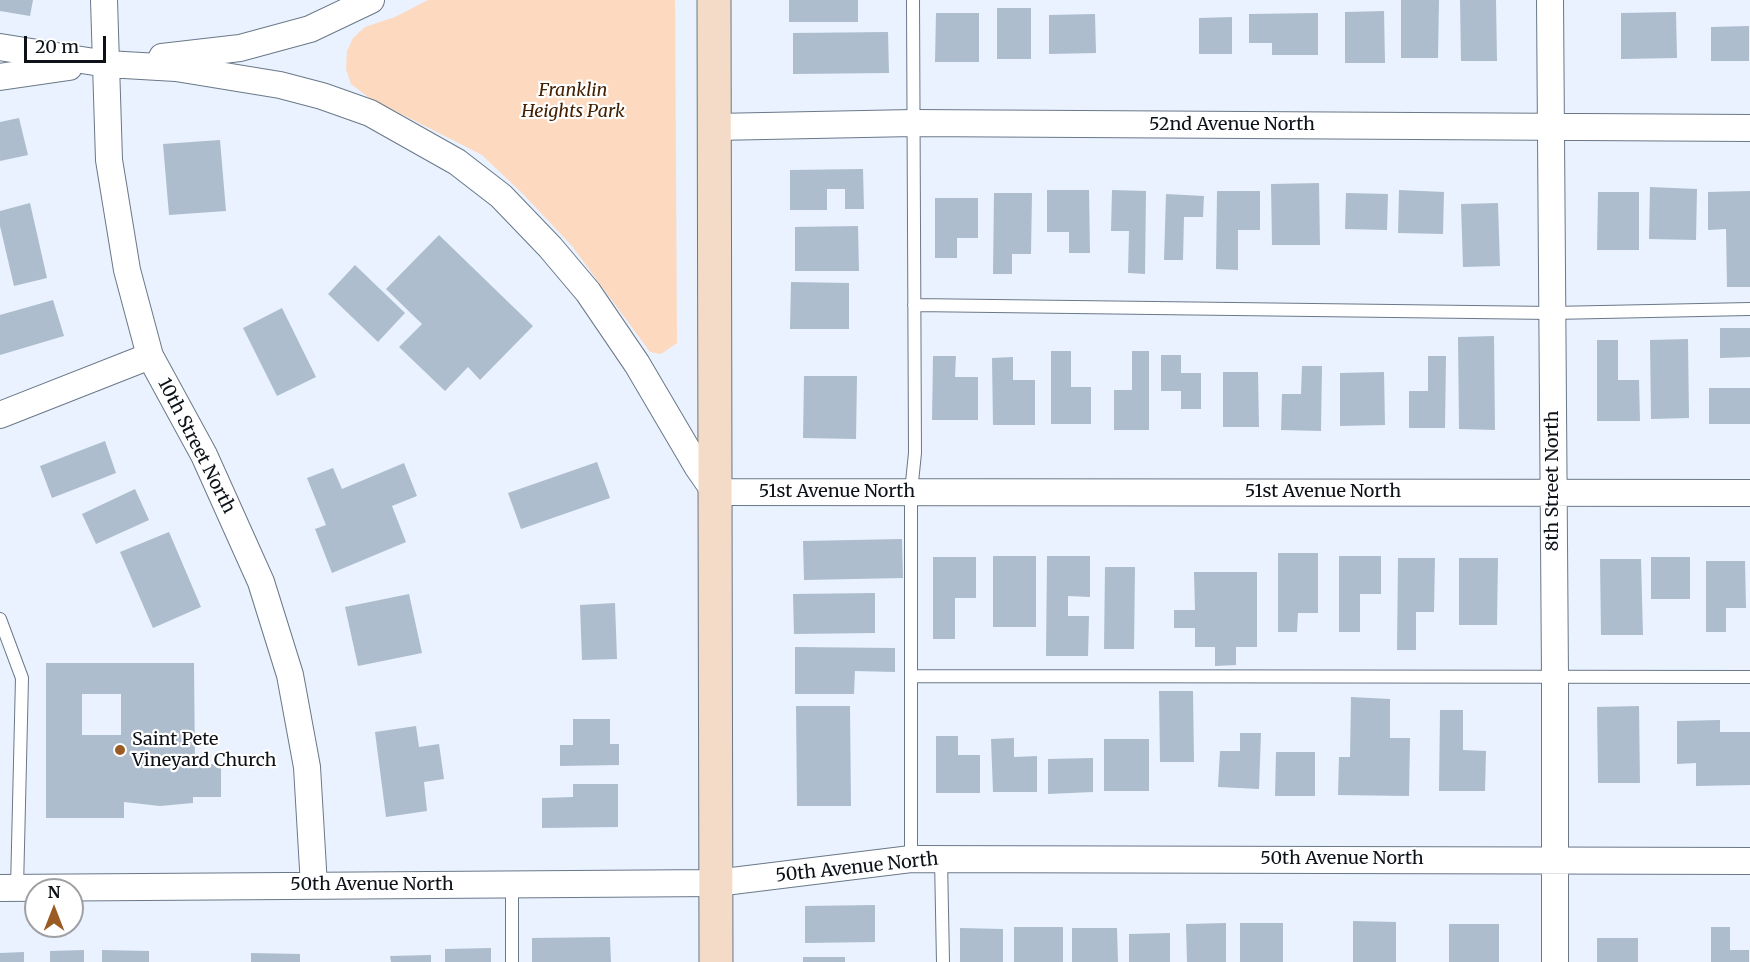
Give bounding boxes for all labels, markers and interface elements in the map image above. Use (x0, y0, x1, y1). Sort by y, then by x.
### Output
scale bar (27, 24, 110, 62)
text: 20 m (35, 35, 79, 58)
park label: Franklin Heights Park (521, 80, 625, 122)
street label: 52nd Avenue North (1149, 114, 1315, 136)
street label: 10th Street North (153, 375, 239, 517)
street label: 8th Street North (1542, 411, 1564, 551)
street label: 51st Avenue North (759, 481, 915, 503)
street label: 51st Avenue North (1245, 481, 1401, 503)
place label: Saint Pete Vineyard Church (132, 729, 276, 771)
marker: Saint Pete Vineyard Church (113, 743, 127, 757)
street label: 50th Avenue North (1260, 848, 1424, 870)
street label: 50th Avenue North (775, 849, 939, 887)
street label: 50th Avenue North (290, 874, 454, 896)
north arrow (24, 878, 84, 938)
text: N (48, 882, 60, 902)

